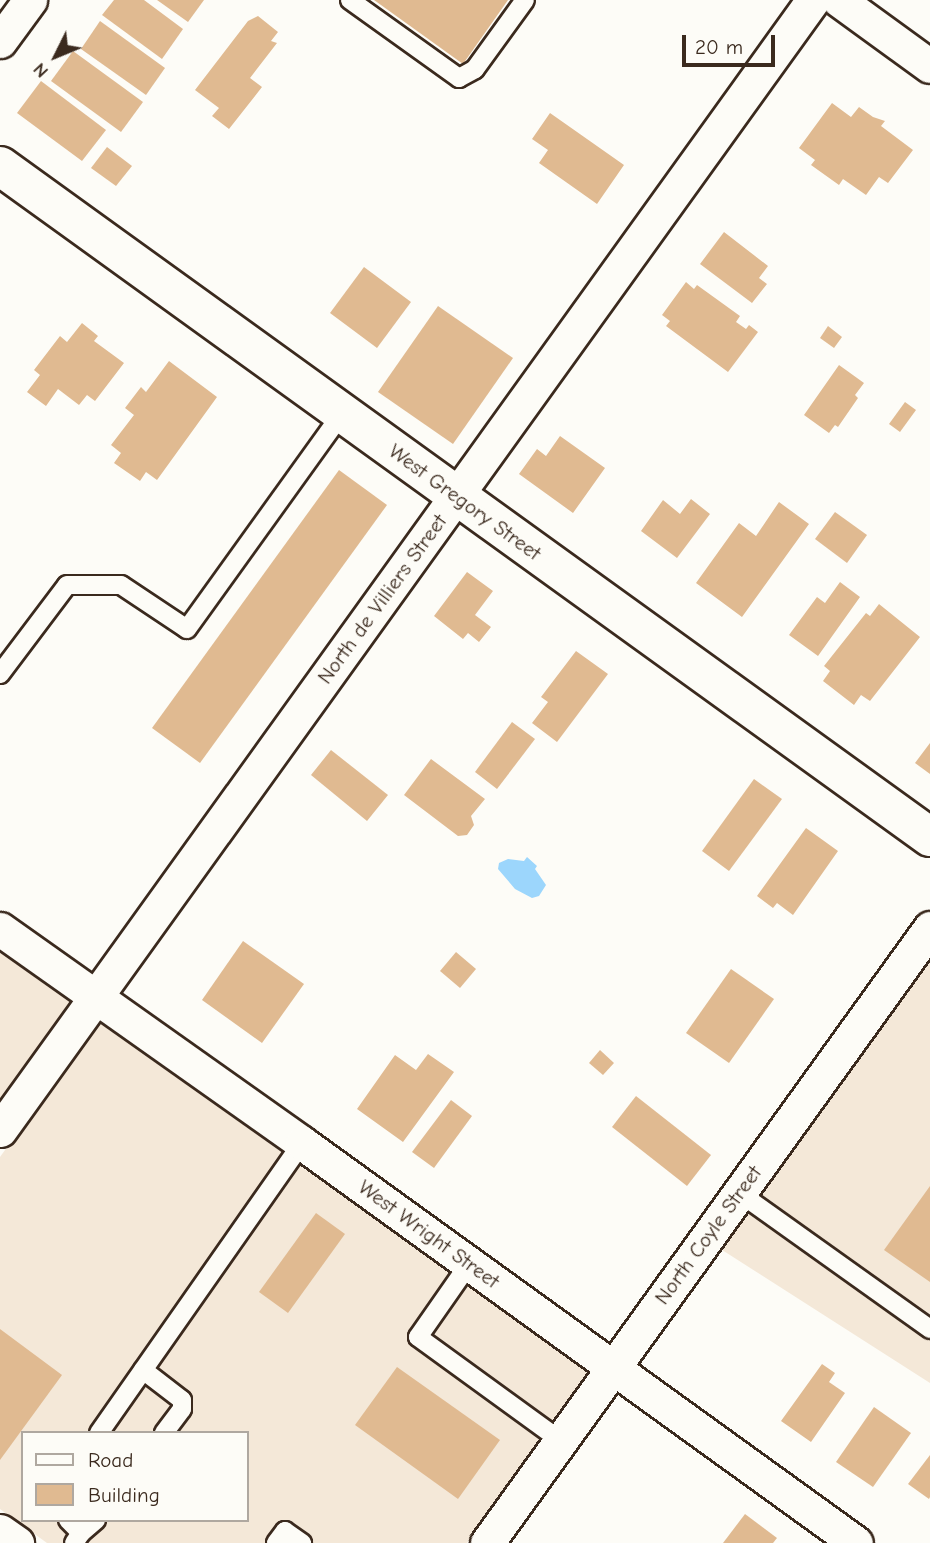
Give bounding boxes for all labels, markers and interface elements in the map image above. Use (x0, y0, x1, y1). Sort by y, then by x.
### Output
north arrow (21, 21, 91, 91)
scale bar (685, 21, 778, 65)
text: 20 m (695, 35, 743, 59)
text: N (28, 58, 53, 82)
street label: West Gregory Street (384, 438, 546, 566)
street label: North de Villiers Street (312, 509, 452, 689)
street label: North Coyle Street (649, 1161, 767, 1309)
street label: West Wright Street (353, 1174, 505, 1294)
legend (21, 1431, 248, 1522)
text: Road (88, 1448, 133, 1472)
text: Building (88, 1483, 160, 1507)

